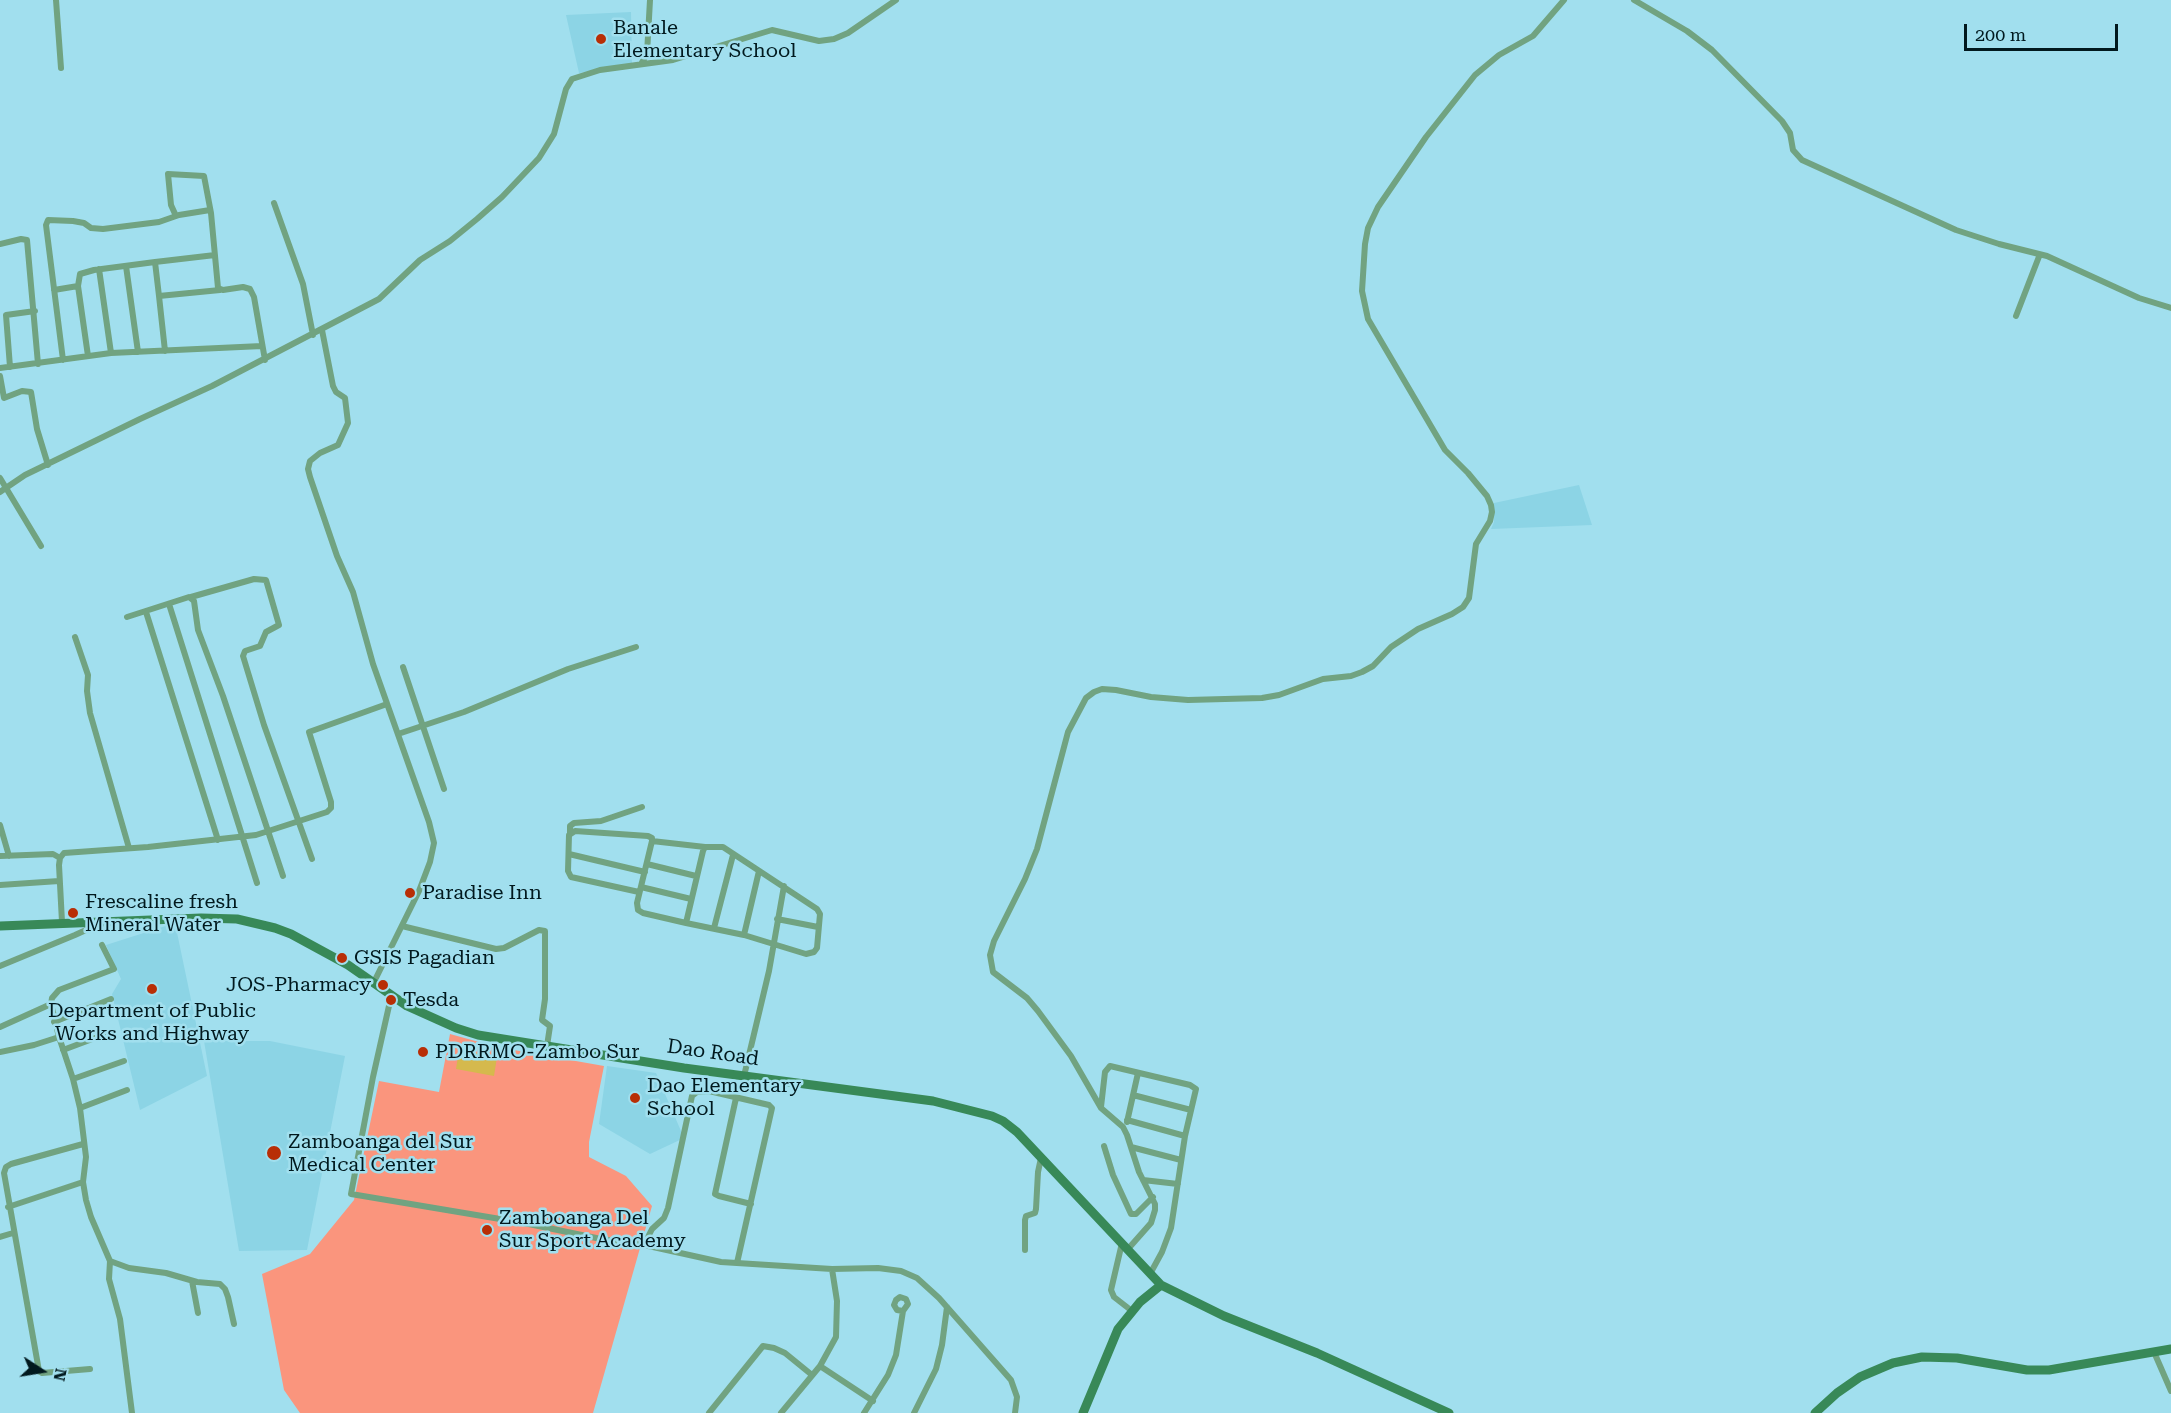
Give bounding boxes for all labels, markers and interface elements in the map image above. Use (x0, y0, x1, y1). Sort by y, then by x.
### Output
scale bar (1967, 12, 2122, 50)
place label: Banale Elementary School (613, 16, 796, 63)
text: 200 m (1975, 24, 2026, 45)
marker: Banale Elementary School (594, 32, 608, 46)
place label: Paradise Inn (422, 881, 542, 905)
marker: Paradise Inn (403, 886, 417, 900)
place label: Frescaline fresh Mineral Water (85, 890, 238, 937)
marker: Frescaline fresh Mineral Water (66, 906, 80, 920)
place label: GSIS Pagadian (354, 946, 495, 970)
marker: GSIS Pagadian (335, 951, 349, 965)
place label: JOS-Pharmacy (226, 973, 371, 997)
marker: JOS-Pharmacy (376, 978, 390, 992)
marker: Department of Public Works and Highway (145, 982, 159, 996)
place label: Tesda (403, 988, 459, 1012)
marker: Tesda (384, 993, 398, 1007)
place label: Department of Public Works and Highway (48, 999, 256, 1046)
street label: Dao Road (665, 1035, 761, 1071)
place label: PDRRMO-Zambo Sur (435, 1040, 640, 1064)
marker: PDRRMO-Zambo Sur (416, 1045, 430, 1059)
place label: Dao Elementary School (647, 1074, 801, 1121)
marker: Dao Elementary School (628, 1091, 642, 1105)
place label: Zamboanga del Sur Medical Center (288, 1130, 473, 1177)
marker: Zamboanga del Sur Medical Center (265, 1144, 283, 1162)
place label: Zamboanga Del Sur Sport Academy (499, 1206, 686, 1253)
marker: Zamboanga Del Sur Sport Academy (480, 1223, 494, 1237)
north arrow (12, 1341, 72, 1401)
text: N (50, 1367, 71, 1383)

